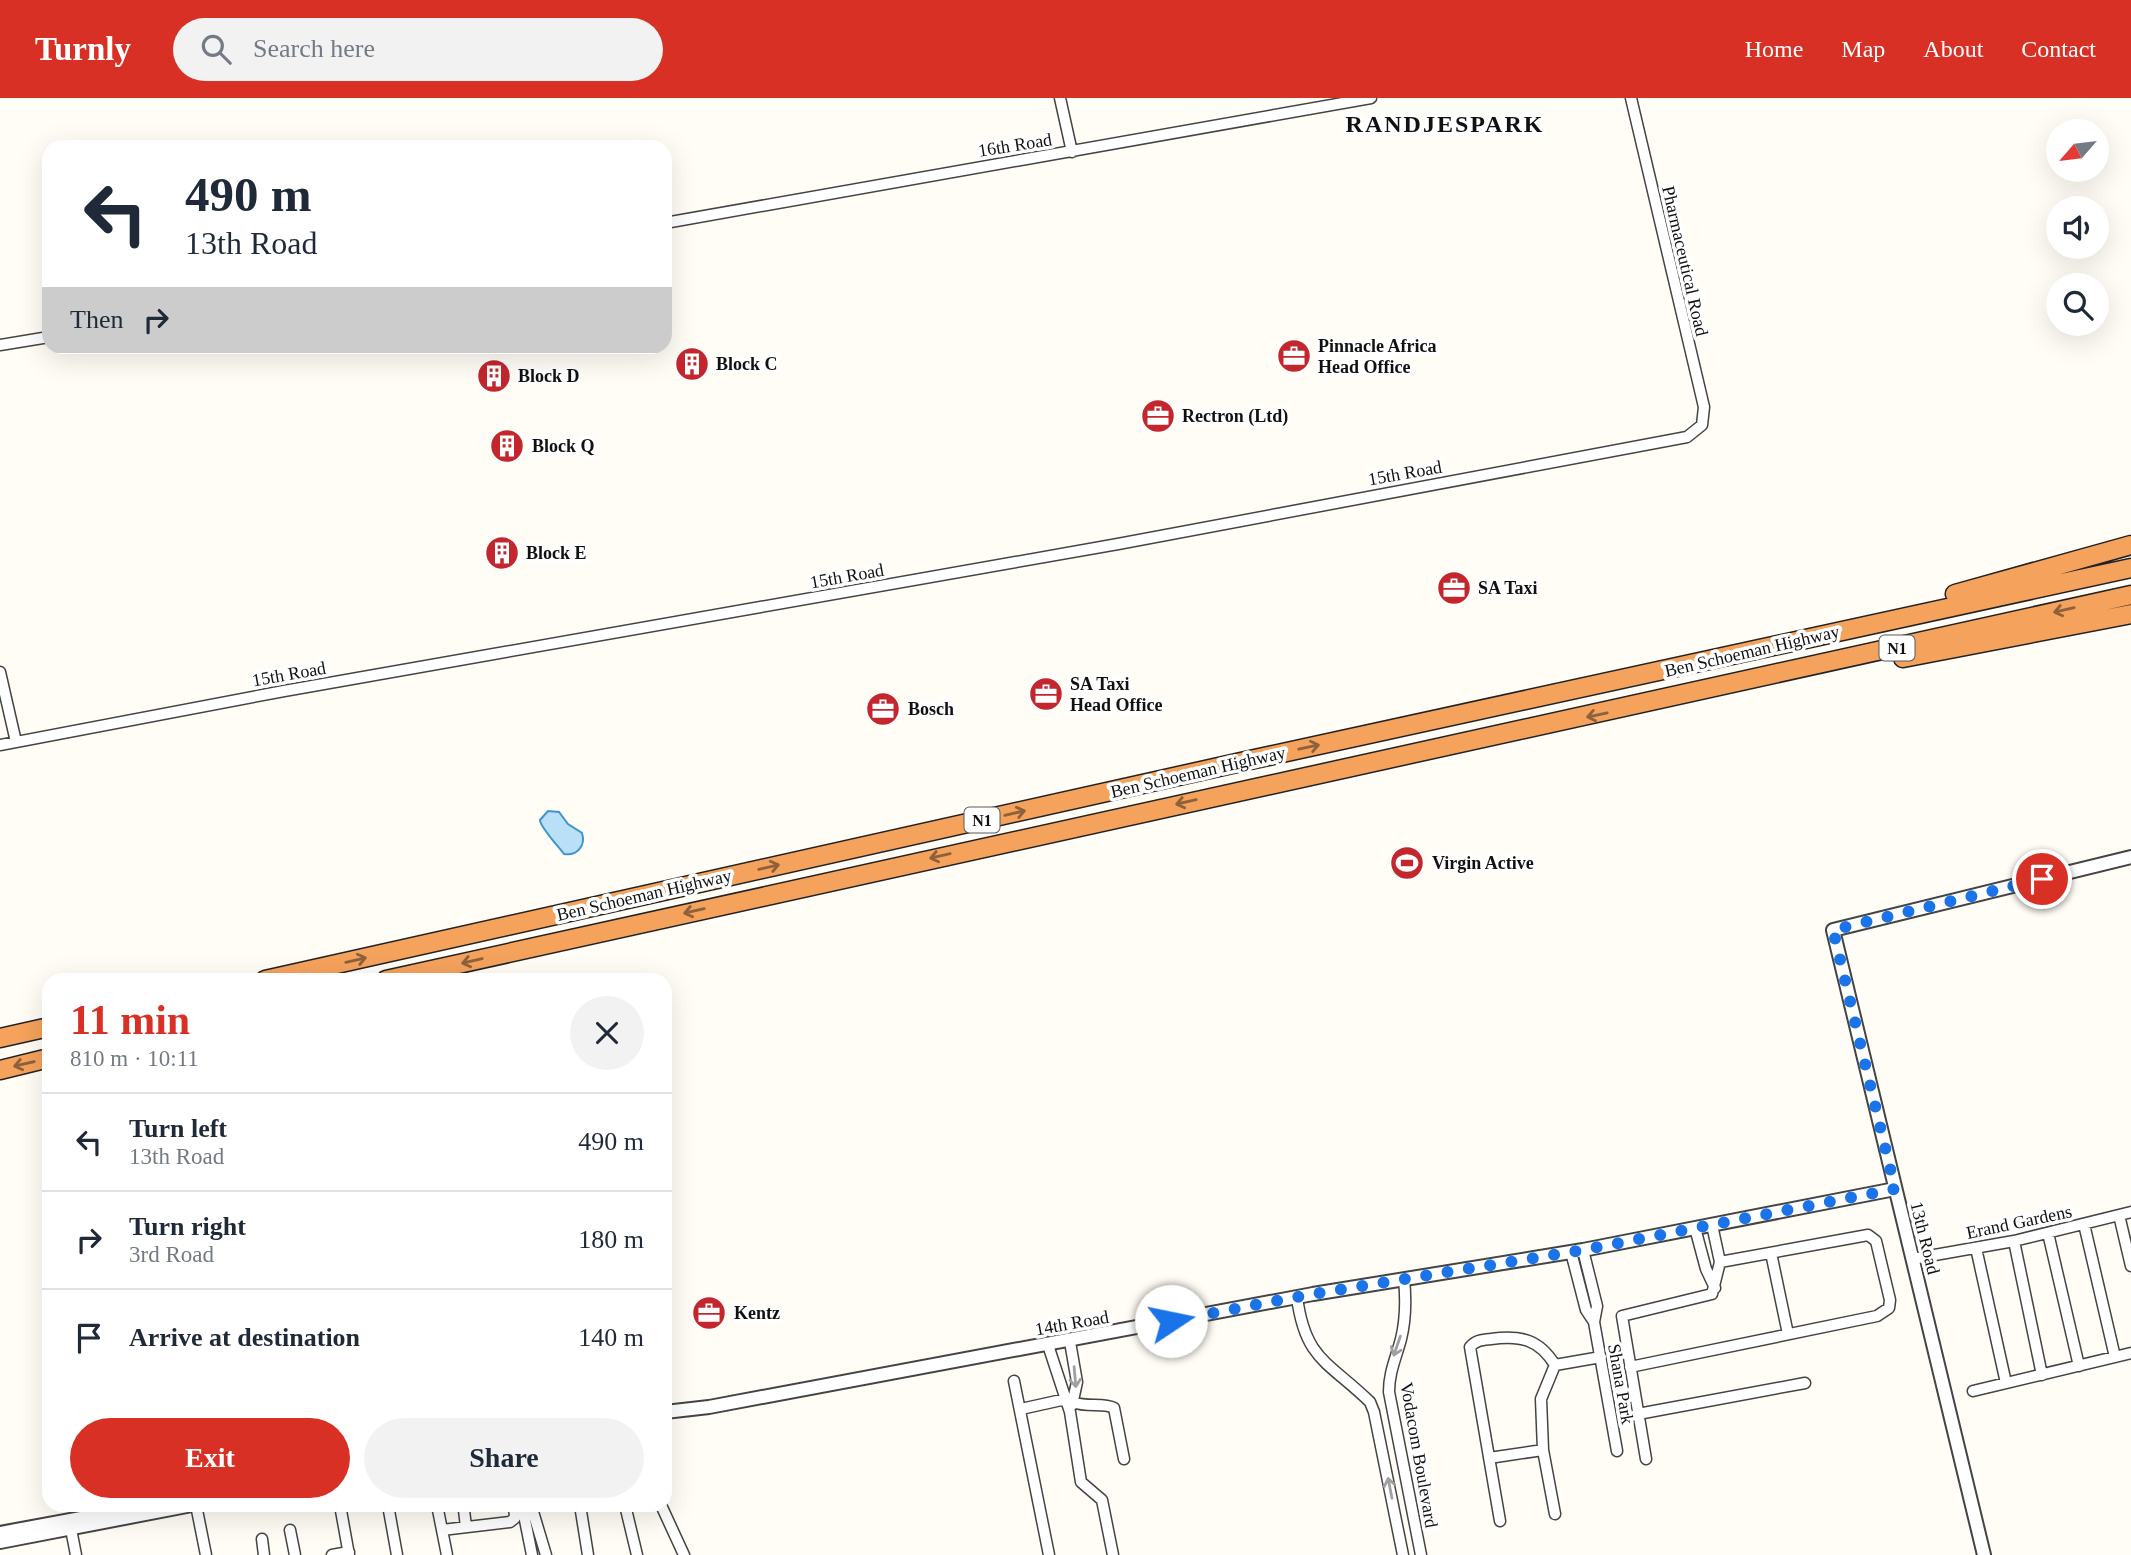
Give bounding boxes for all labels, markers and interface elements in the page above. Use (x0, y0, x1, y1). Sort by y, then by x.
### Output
search box (173, 18, 663, 81)
icon: search (197, 30, 235, 68)
text: Turnly (35, 31, 131, 67)
text: Search here (253, 34, 375, 63)
text: Home (1745, 36, 1803, 62)
text: Map (1841, 36, 1885, 62)
text: About (1923, 36, 1983, 62)
text: Contact (2021, 36, 2096, 62)
district label: RANDJESPARK (1346, 111, 1544, 137)
north arrow (2046, 119, 2109, 182)
map controls (2046, 119, 2109, 336)
street label: 16th Road (977, 129, 1053, 161)
text: 490 m (185, 167, 312, 222)
icon: left (70, 168, 161, 259)
street label: Pharmaceutical Road (1658, 184, 1712, 338)
button: sound (2046, 196, 2109, 259)
text: 13th Road (185, 225, 317, 261)
button: search (2046, 273, 2109, 336)
icon: right (137, 301, 175, 339)
text: Then (70, 305, 123, 334)
place label: Pinnacle Africa Head Office (1318, 336, 1436, 377)
office icon: Pinnacle Africa Head Office (1275, 337, 1313, 375)
building icon: Block C (673, 345, 711, 383)
place label: Block C (716, 354, 778, 374)
building icon: Block D (475, 357, 513, 395)
place label: Block D (518, 366, 580, 386)
office icon: Rectron (Ltd) (1139, 397, 1177, 435)
place label: Rectron (Ltd) (1182, 406, 1288, 427)
building icon: Block Q (488, 427, 526, 465)
place label: Block Q (532, 436, 595, 456)
street label: 15th Road (1367, 457, 1443, 489)
building icon: Block E (483, 534, 521, 572)
place label: Block E (526, 543, 587, 563)
street label: 15th Road (809, 560, 885, 592)
office icon: SA Taxi (1435, 569, 1473, 607)
place label: SA Taxi (1478, 578, 1538, 598)
one-way arrow (2053, 604, 2076, 618)
street label: Ben Schoeman Highway (1663, 621, 1841, 681)
road number: N1 (1880, 636, 1914, 660)
street label: 15th Road (251, 658, 327, 690)
place label: SA Taxi Head Office (1070, 674, 1162, 715)
office icon: SA Taxi Head Office (1027, 675, 1065, 713)
office icon: Bosch (864, 690, 902, 728)
place label: Bosch (908, 699, 954, 719)
one-way arrow (1586, 708, 1609, 722)
one-way arrow (1297, 740, 1320, 754)
street label: Ben Schoeman Highway (1109, 742, 1287, 802)
one-way arrow (1175, 795, 1198, 809)
one-way arrow (1003, 805, 1026, 819)
road number: N1 (964, 807, 1000, 832)
sports icon: Virgin Active (1388, 844, 1426, 882)
pin (2012, 849, 2072, 909)
one-way arrow (929, 850, 952, 864)
place label: Virgin Active (1432, 853, 1534, 873)
one-way arrow (757, 860, 780, 874)
icon: arrive (2023, 860, 2061, 898)
street label: Ben Schoeman Highway (555, 865, 733, 925)
one-way arrow (683, 905, 706, 919)
one-way arrow (344, 952, 367, 966)
one-way arrow (461, 955, 484, 968)
button: close (570, 996, 644, 1070)
text: 11 min (70, 997, 190, 1043)
text: 810 m · 10:11 (70, 1046, 199, 1071)
one-way arrow (14, 1058, 36, 1071)
text: Turn left (129, 1114, 227, 1143)
icon: left (70, 1123, 108, 1161)
text: 490 m (578, 1127, 644, 1156)
text: 13th Road (129, 1144, 224, 1169)
street label: 13th Road (1906, 1199, 1944, 1277)
street label: Erand Gardens (1964, 1201, 2074, 1243)
text: Turn right (129, 1212, 246, 1241)
icon: right (70, 1221, 108, 1259)
text: 180 m (578, 1225, 644, 1254)
text: 3rd Road (129, 1242, 214, 1267)
position arrow (1134, 1284, 1208, 1358)
office icon: Kentz (690, 1294, 728, 1332)
place label: Kentz (734, 1303, 780, 1323)
street label: 14th Road (1034, 1307, 1110, 1339)
icon: arrive (70, 1319, 108, 1357)
text: Arrive at destination (129, 1323, 360, 1352)
text: 140 m (578, 1323, 644, 1352)
one-way arrow (1390, 1334, 1403, 1356)
street label: Shana Park (1604, 1342, 1638, 1426)
one-way arrow (1069, 1365, 1082, 1388)
street label: Vodacom Boulevard (1396, 1381, 1442, 1529)
button: Exit (70, 1418, 350, 1498)
button: Share (364, 1418, 644, 1498)
one-way arrow (1383, 1477, 1396, 1500)

